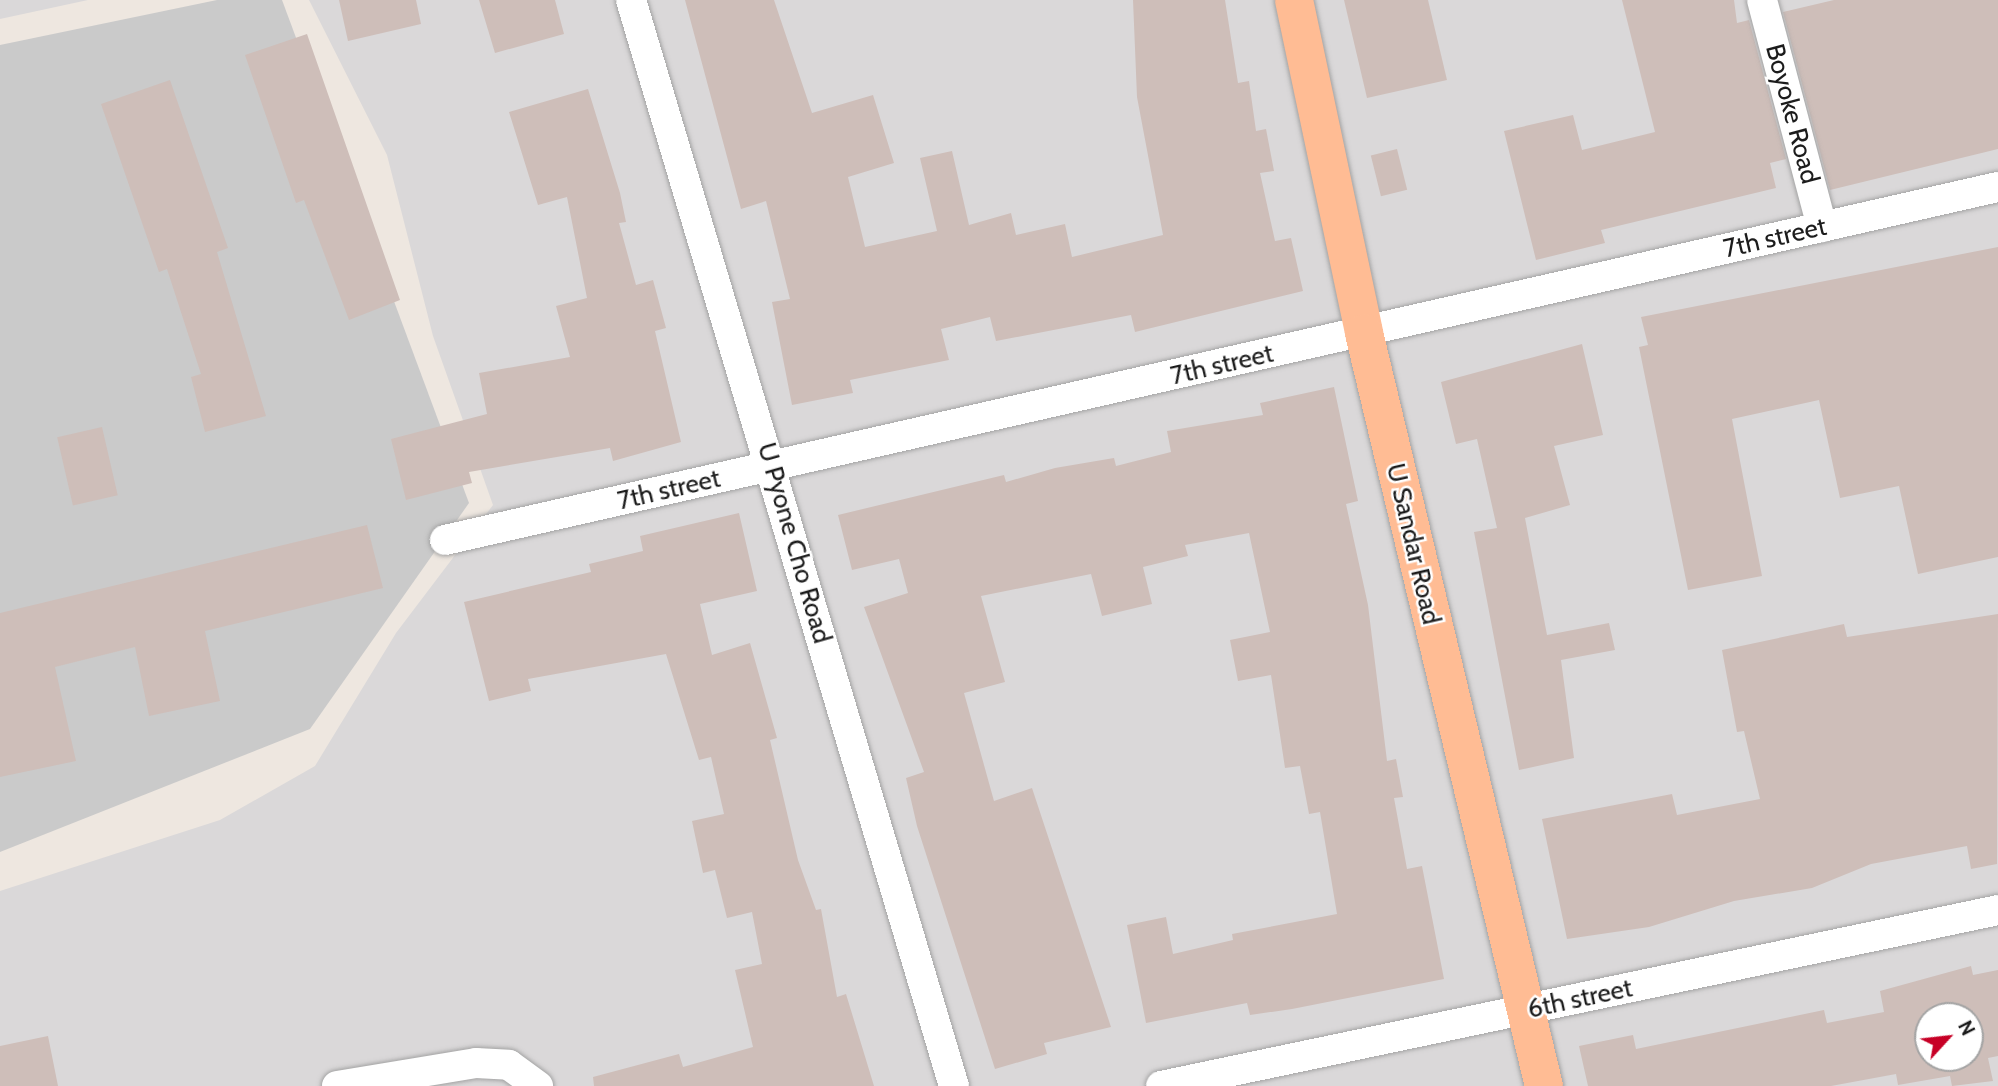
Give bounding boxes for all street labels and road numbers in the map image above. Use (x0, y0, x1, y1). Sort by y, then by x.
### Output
street label: Boyoke Road (1758, 41, 1826, 187)
street label: 7th street (1721, 211, 1829, 265)
street label: 7th street (1168, 338, 1276, 392)
street label: U Pyone Cho Road (750, 439, 838, 647)
street label: U Sandar Road (1379, 460, 1447, 628)
street label: 7th street (615, 463, 723, 517)
street label: 6th street (1525, 973, 1635, 1025)

